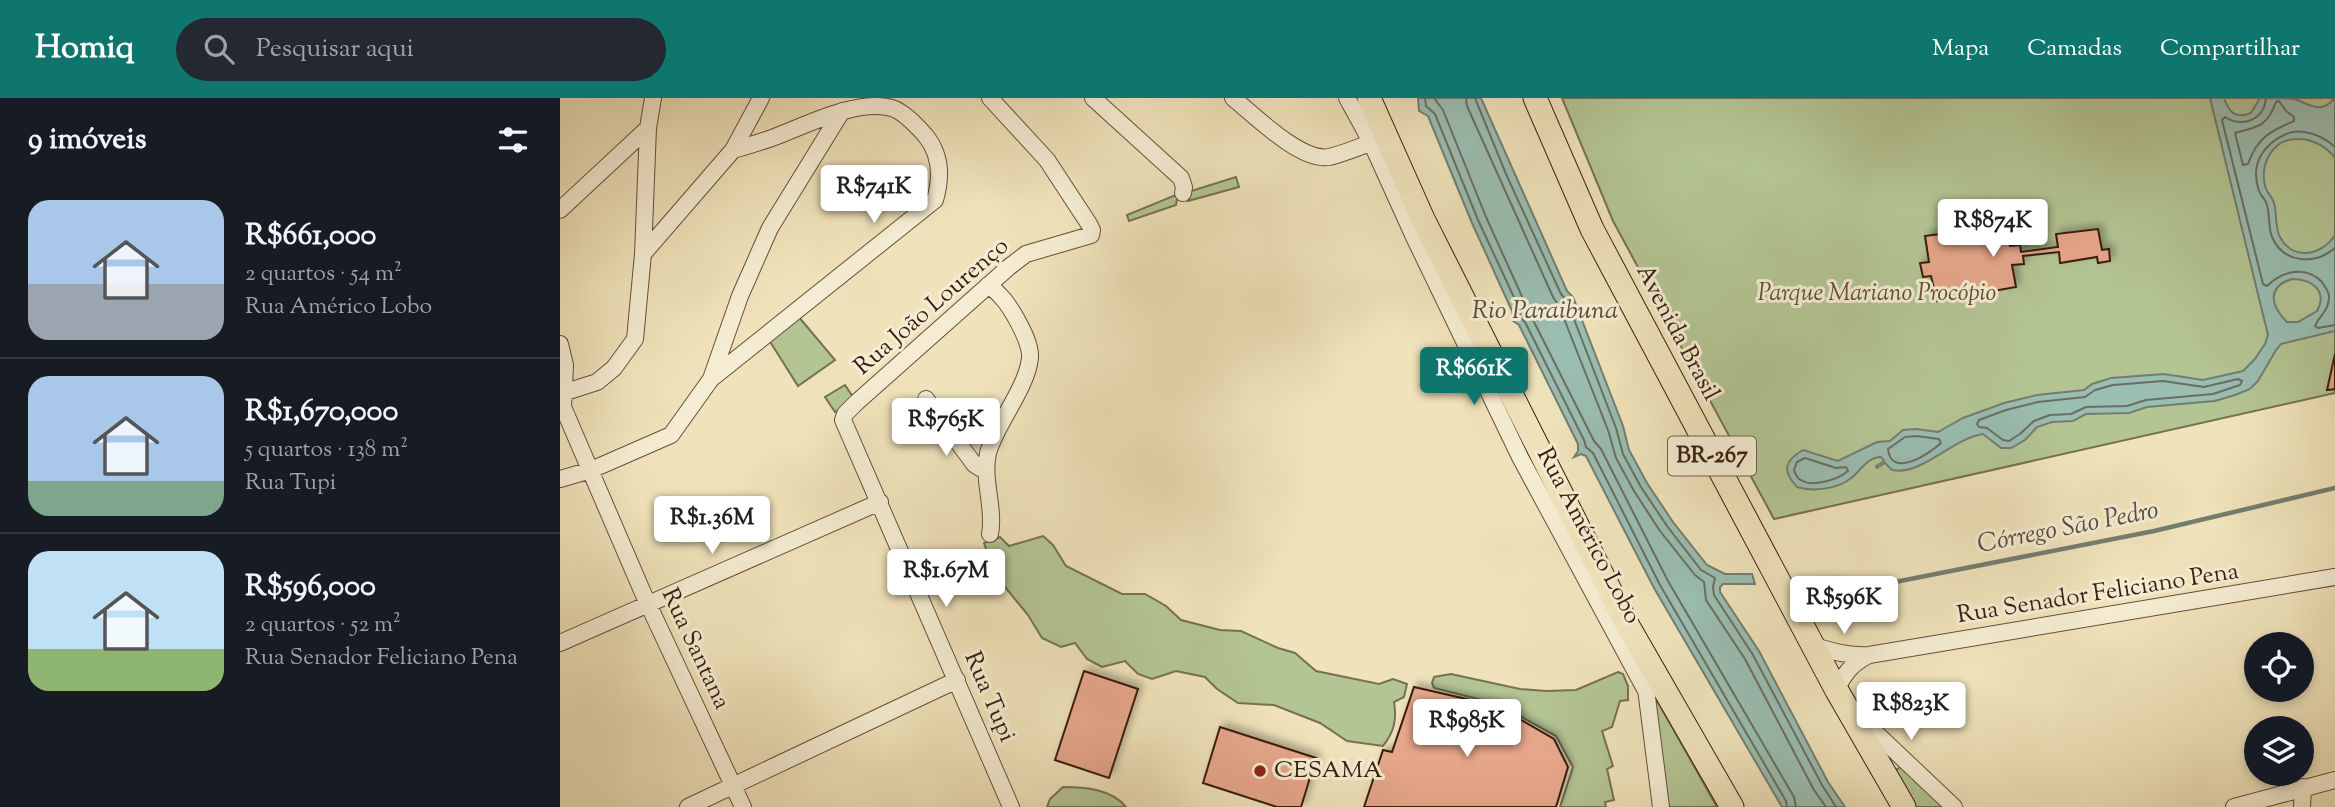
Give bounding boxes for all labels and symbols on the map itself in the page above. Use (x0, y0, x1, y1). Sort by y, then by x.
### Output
pin: R$741K (817, 166, 931, 225)
pin: R$874K (1936, 200, 2050, 259)
street label: Rua João Lourenço (847, 230, 1017, 384)
street label: Avenida Brasil (1627, 259, 1727, 407)
park label: Parque Mariano Procópio (1758, 277, 1996, 311)
water label: Rio Paraibuna (1472, 293, 1618, 330)
pin: R$661K (1417, 348, 1531, 407)
pin: R$765K (889, 398, 1003, 458)
road number: BR-267 (1668, 436, 1756, 476)
street label: Rua Américo Lobo (1527, 442, 1649, 630)
water label: Córrego São Pedro (1974, 492, 2162, 564)
pin: R$1.36M (647, 496, 777, 556)
pin: R$1.67M (881, 550, 1011, 609)
street label: Rua Senador Feliciano Pena (1955, 555, 2241, 633)
pin: R$596K (1787, 576, 1901, 636)
street label: Rua Santana (652, 583, 738, 715)
street label: Rua Tupi (955, 647, 1023, 748)
pin: R$823K (1854, 682, 1968, 742)
pin: R$985K (1410, 700, 1524, 759)
place label: CESAMA (1274, 754, 1383, 788)
marker: CESAMA (1252, 763, 1268, 779)

